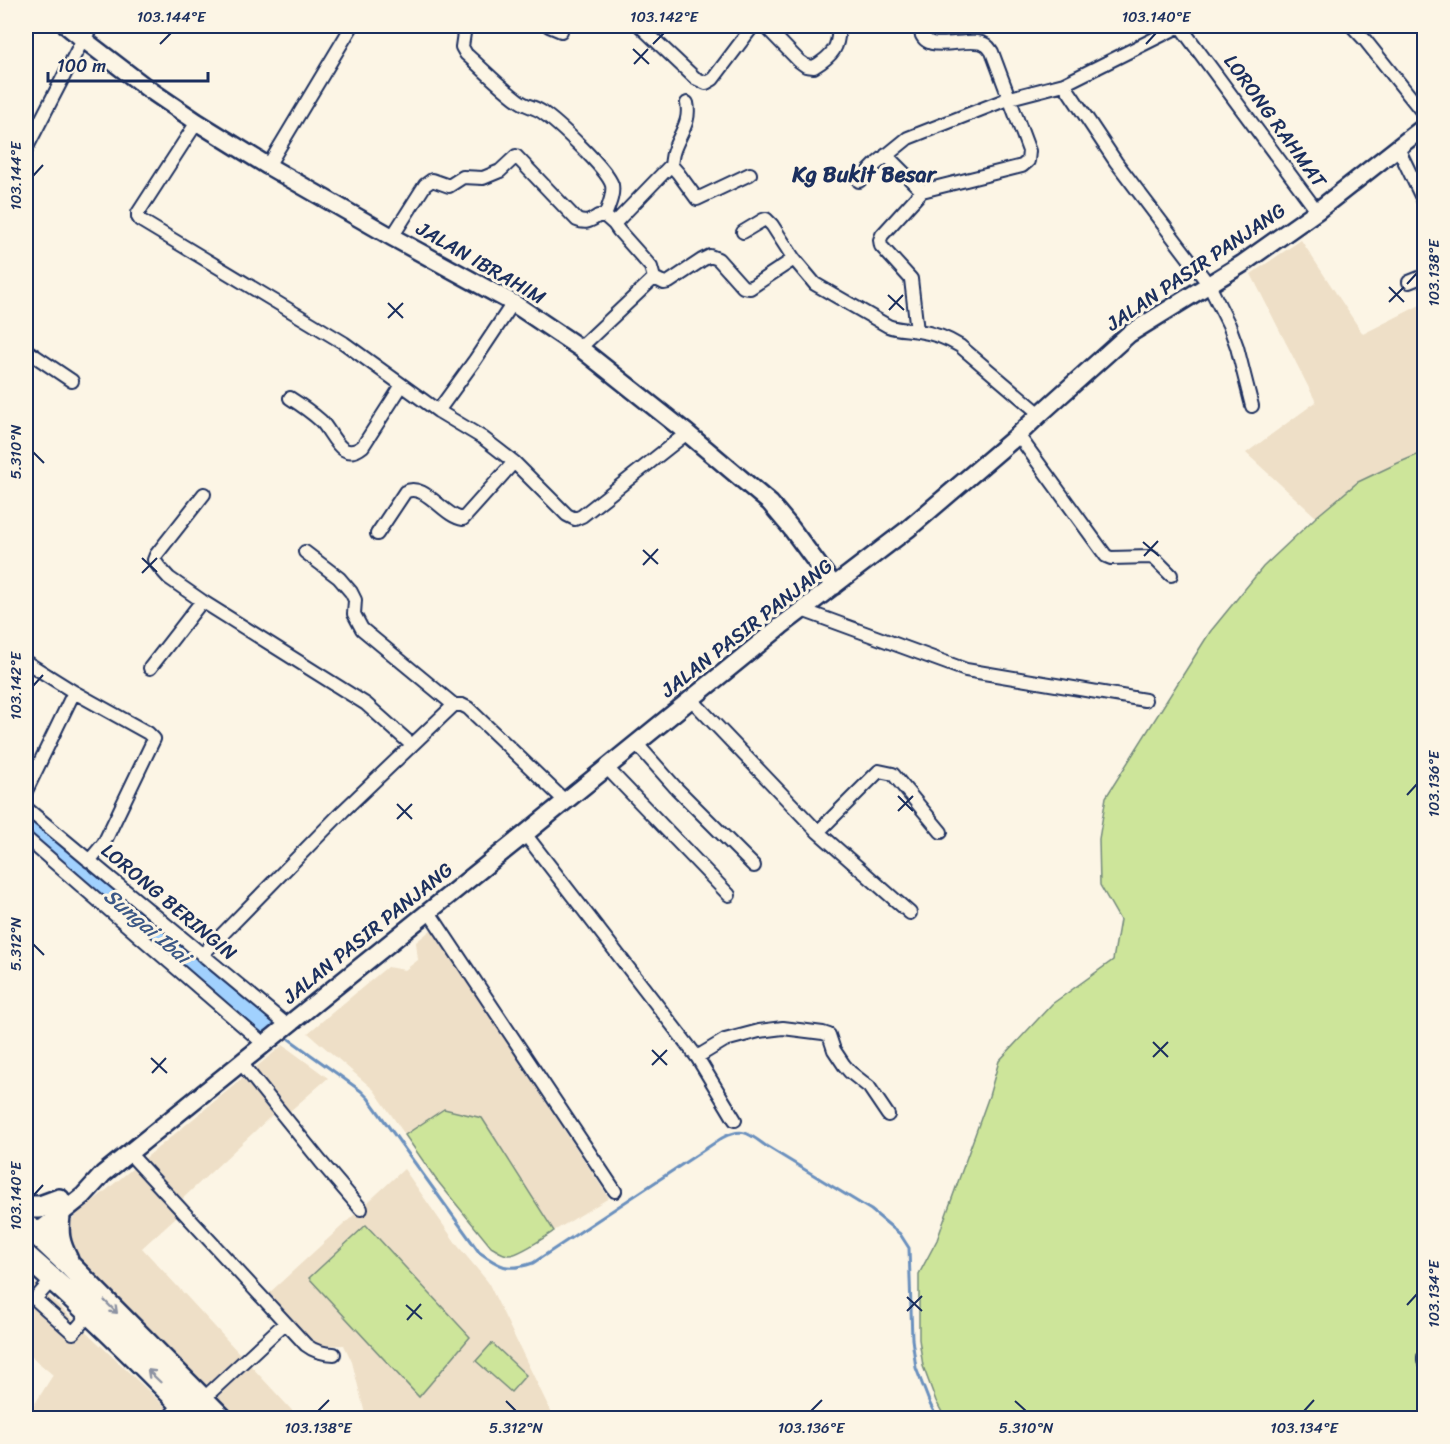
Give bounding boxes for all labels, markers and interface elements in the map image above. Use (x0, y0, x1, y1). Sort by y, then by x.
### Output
text: 103.144°E (137, 4, 207, 30)
text: 103.142°E (630, 4, 700, 30)
text: 103.140°E (1122, 4, 1192, 30)
scale bar (48, 45, 208, 83)
street label: LORONG RAHMAT (1214, 47, 1337, 196)
text: 100 m (57, 50, 106, 82)
text: 103.144°E (3, 140, 29, 210)
district label: Kg Bukit Besar (791, 155, 938, 194)
street label: JALAN PASIR PANJANG (1098, 193, 1293, 341)
street label: JALAN IBRAHIM (409, 211, 553, 315)
text: 103.138°E (1421, 238, 1447, 307)
text: 5.310°N (3, 424, 29, 479)
street label: JALAN PASIR PANJANG (652, 549, 841, 707)
text: 103.142°E (3, 650, 29, 720)
text: 103.136°E (1421, 749, 1447, 817)
street label: LORONG BERINGIN (93, 834, 245, 970)
street label: JALAN PASIR PANJANG (274, 853, 461, 1014)
water label: Sungai Ibai (95, 878, 202, 977)
text: 5.312°N (3, 916, 29, 971)
text: 103.140°E (3, 1160, 29, 1230)
text: 103.134°E (1421, 1259, 1447, 1328)
one-way arrow (104, 1300, 118, 1315)
one-way arrow (147, 1369, 162, 1384)
text: 103.138°E (284, 1415, 353, 1441)
text: 5.312°N (489, 1415, 544, 1441)
text: 103.136°E (778, 1415, 846, 1441)
text: 5.310°N (999, 1415, 1054, 1441)
text: 103.134°E (1270, 1415, 1339, 1441)

